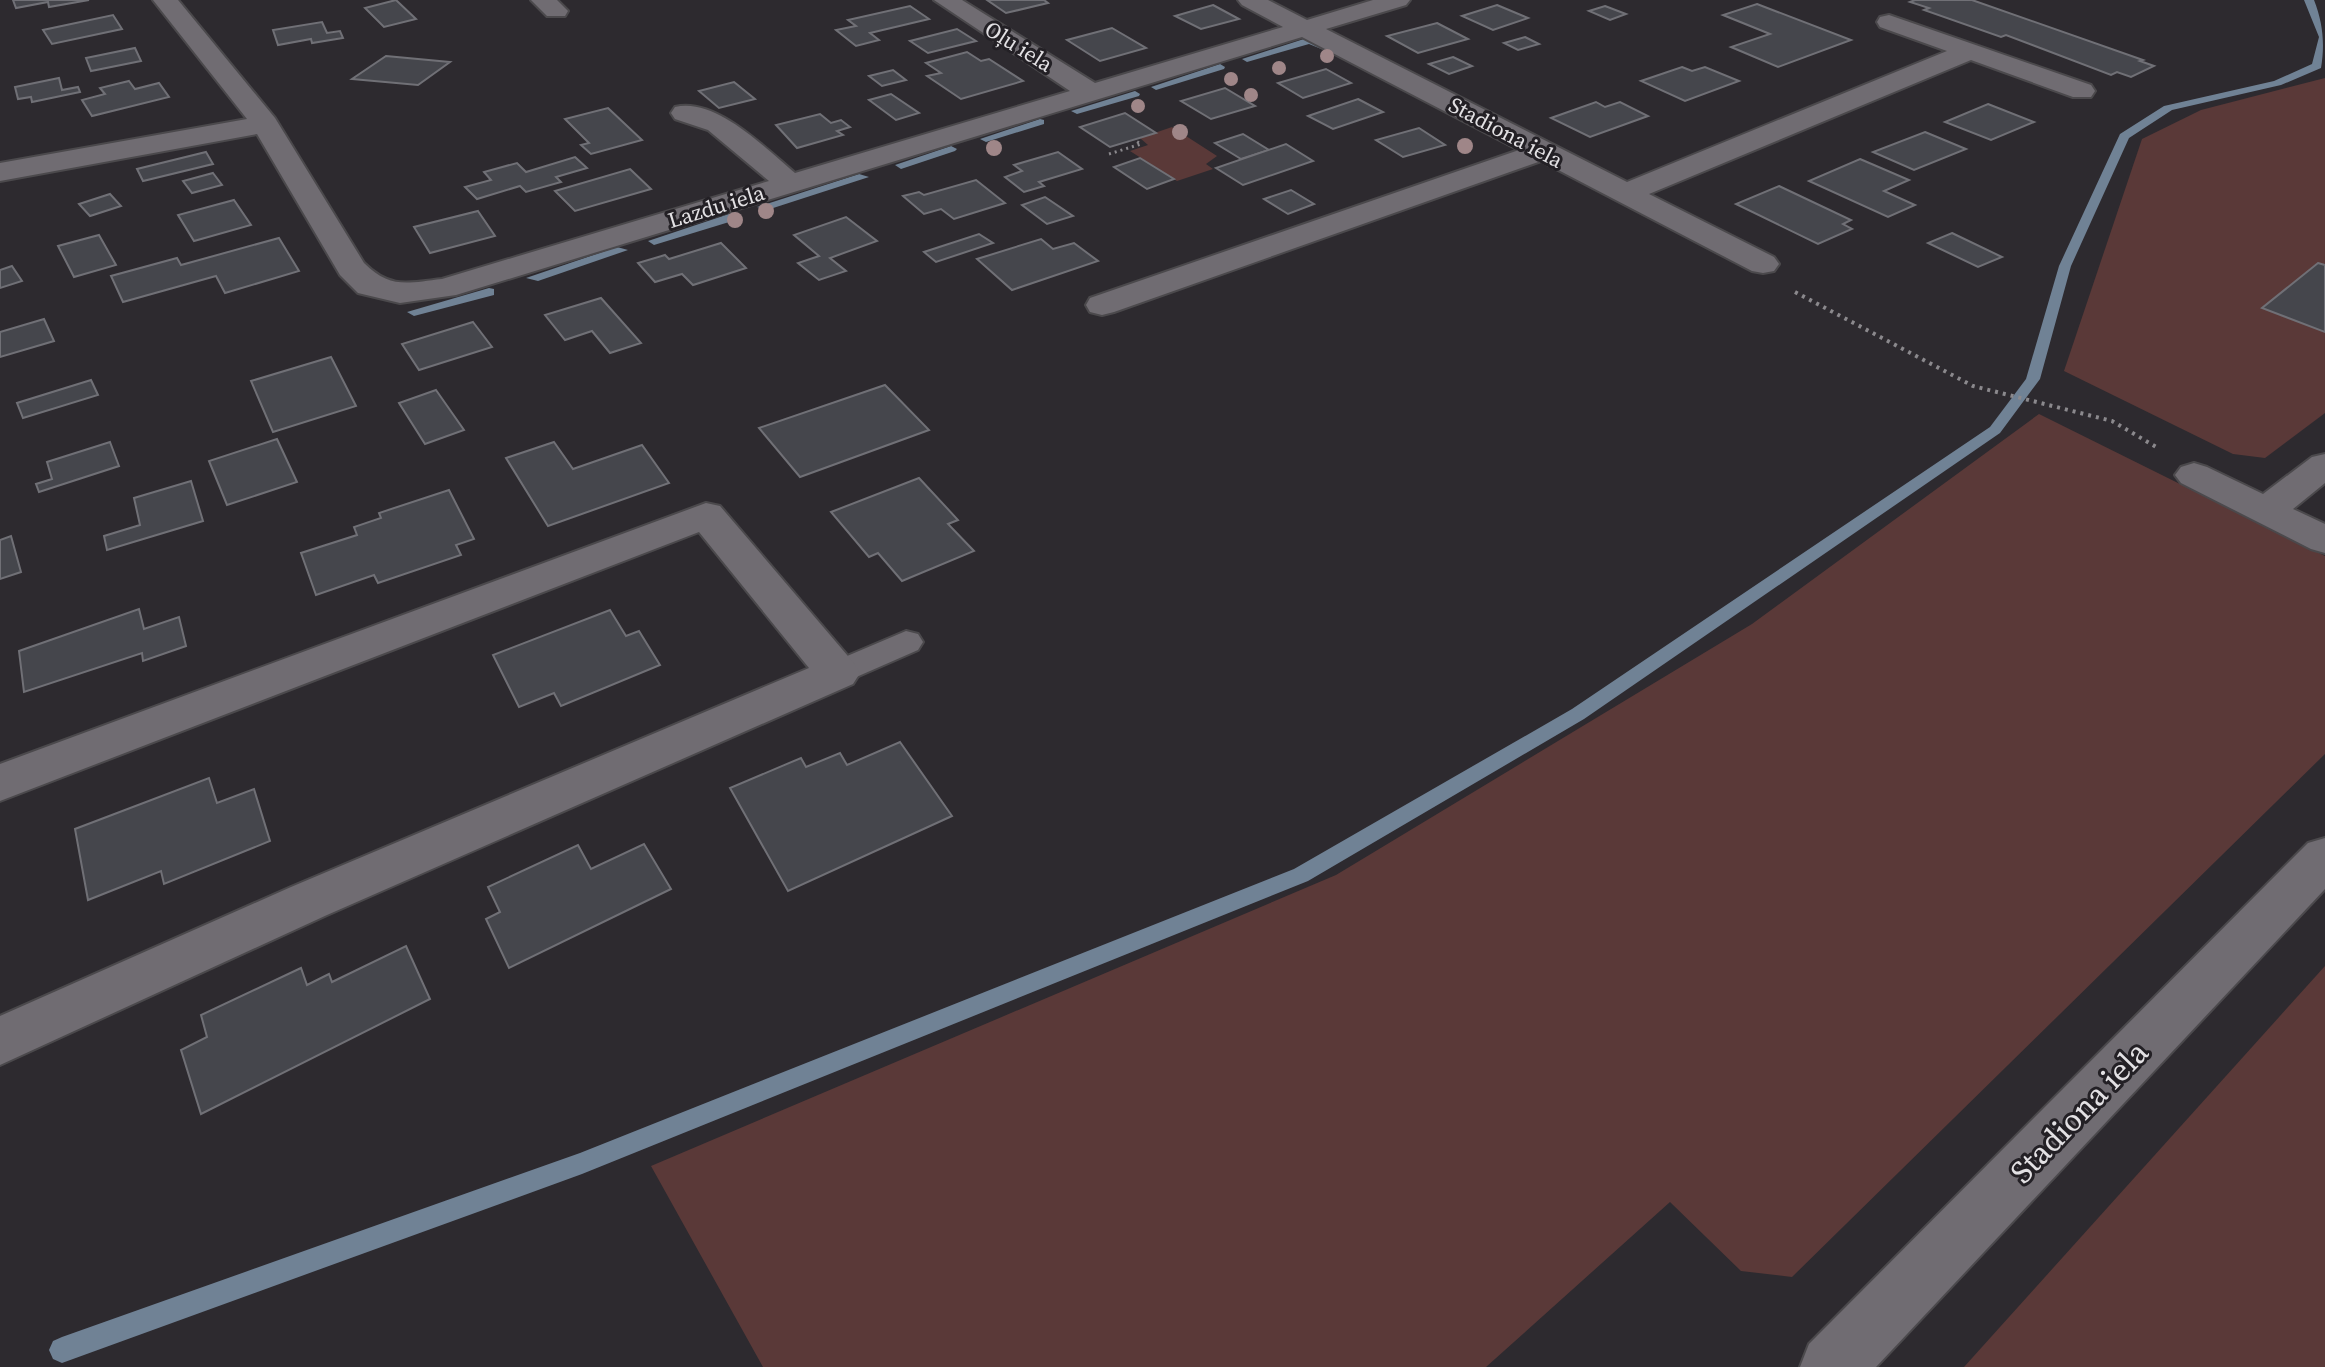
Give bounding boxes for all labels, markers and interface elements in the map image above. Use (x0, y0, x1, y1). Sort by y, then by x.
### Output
street label: Oļu iela (979, 13, 1059, 79)
street label: Stadiona iela (1444, 89, 1569, 175)
street label: Lazdu iela (664, 177, 769, 235)
street label: Stadiona iela (2000, 1031, 2159, 1193)

